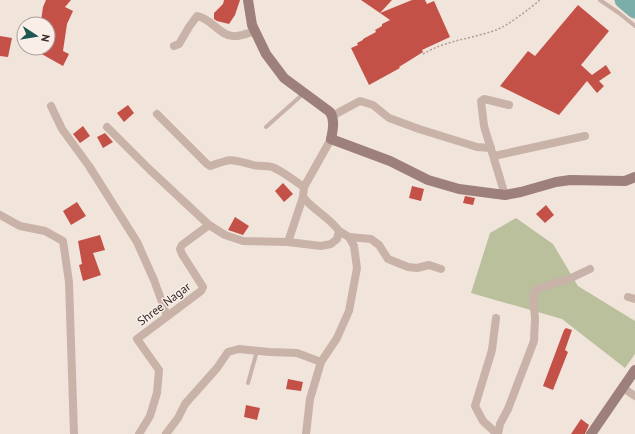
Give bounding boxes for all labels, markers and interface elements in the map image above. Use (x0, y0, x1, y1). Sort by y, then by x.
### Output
north arrow (16, 16, 56, 56)
text: N (38, 33, 53, 43)
street label: Shree Nagar (134, 279, 193, 328)

